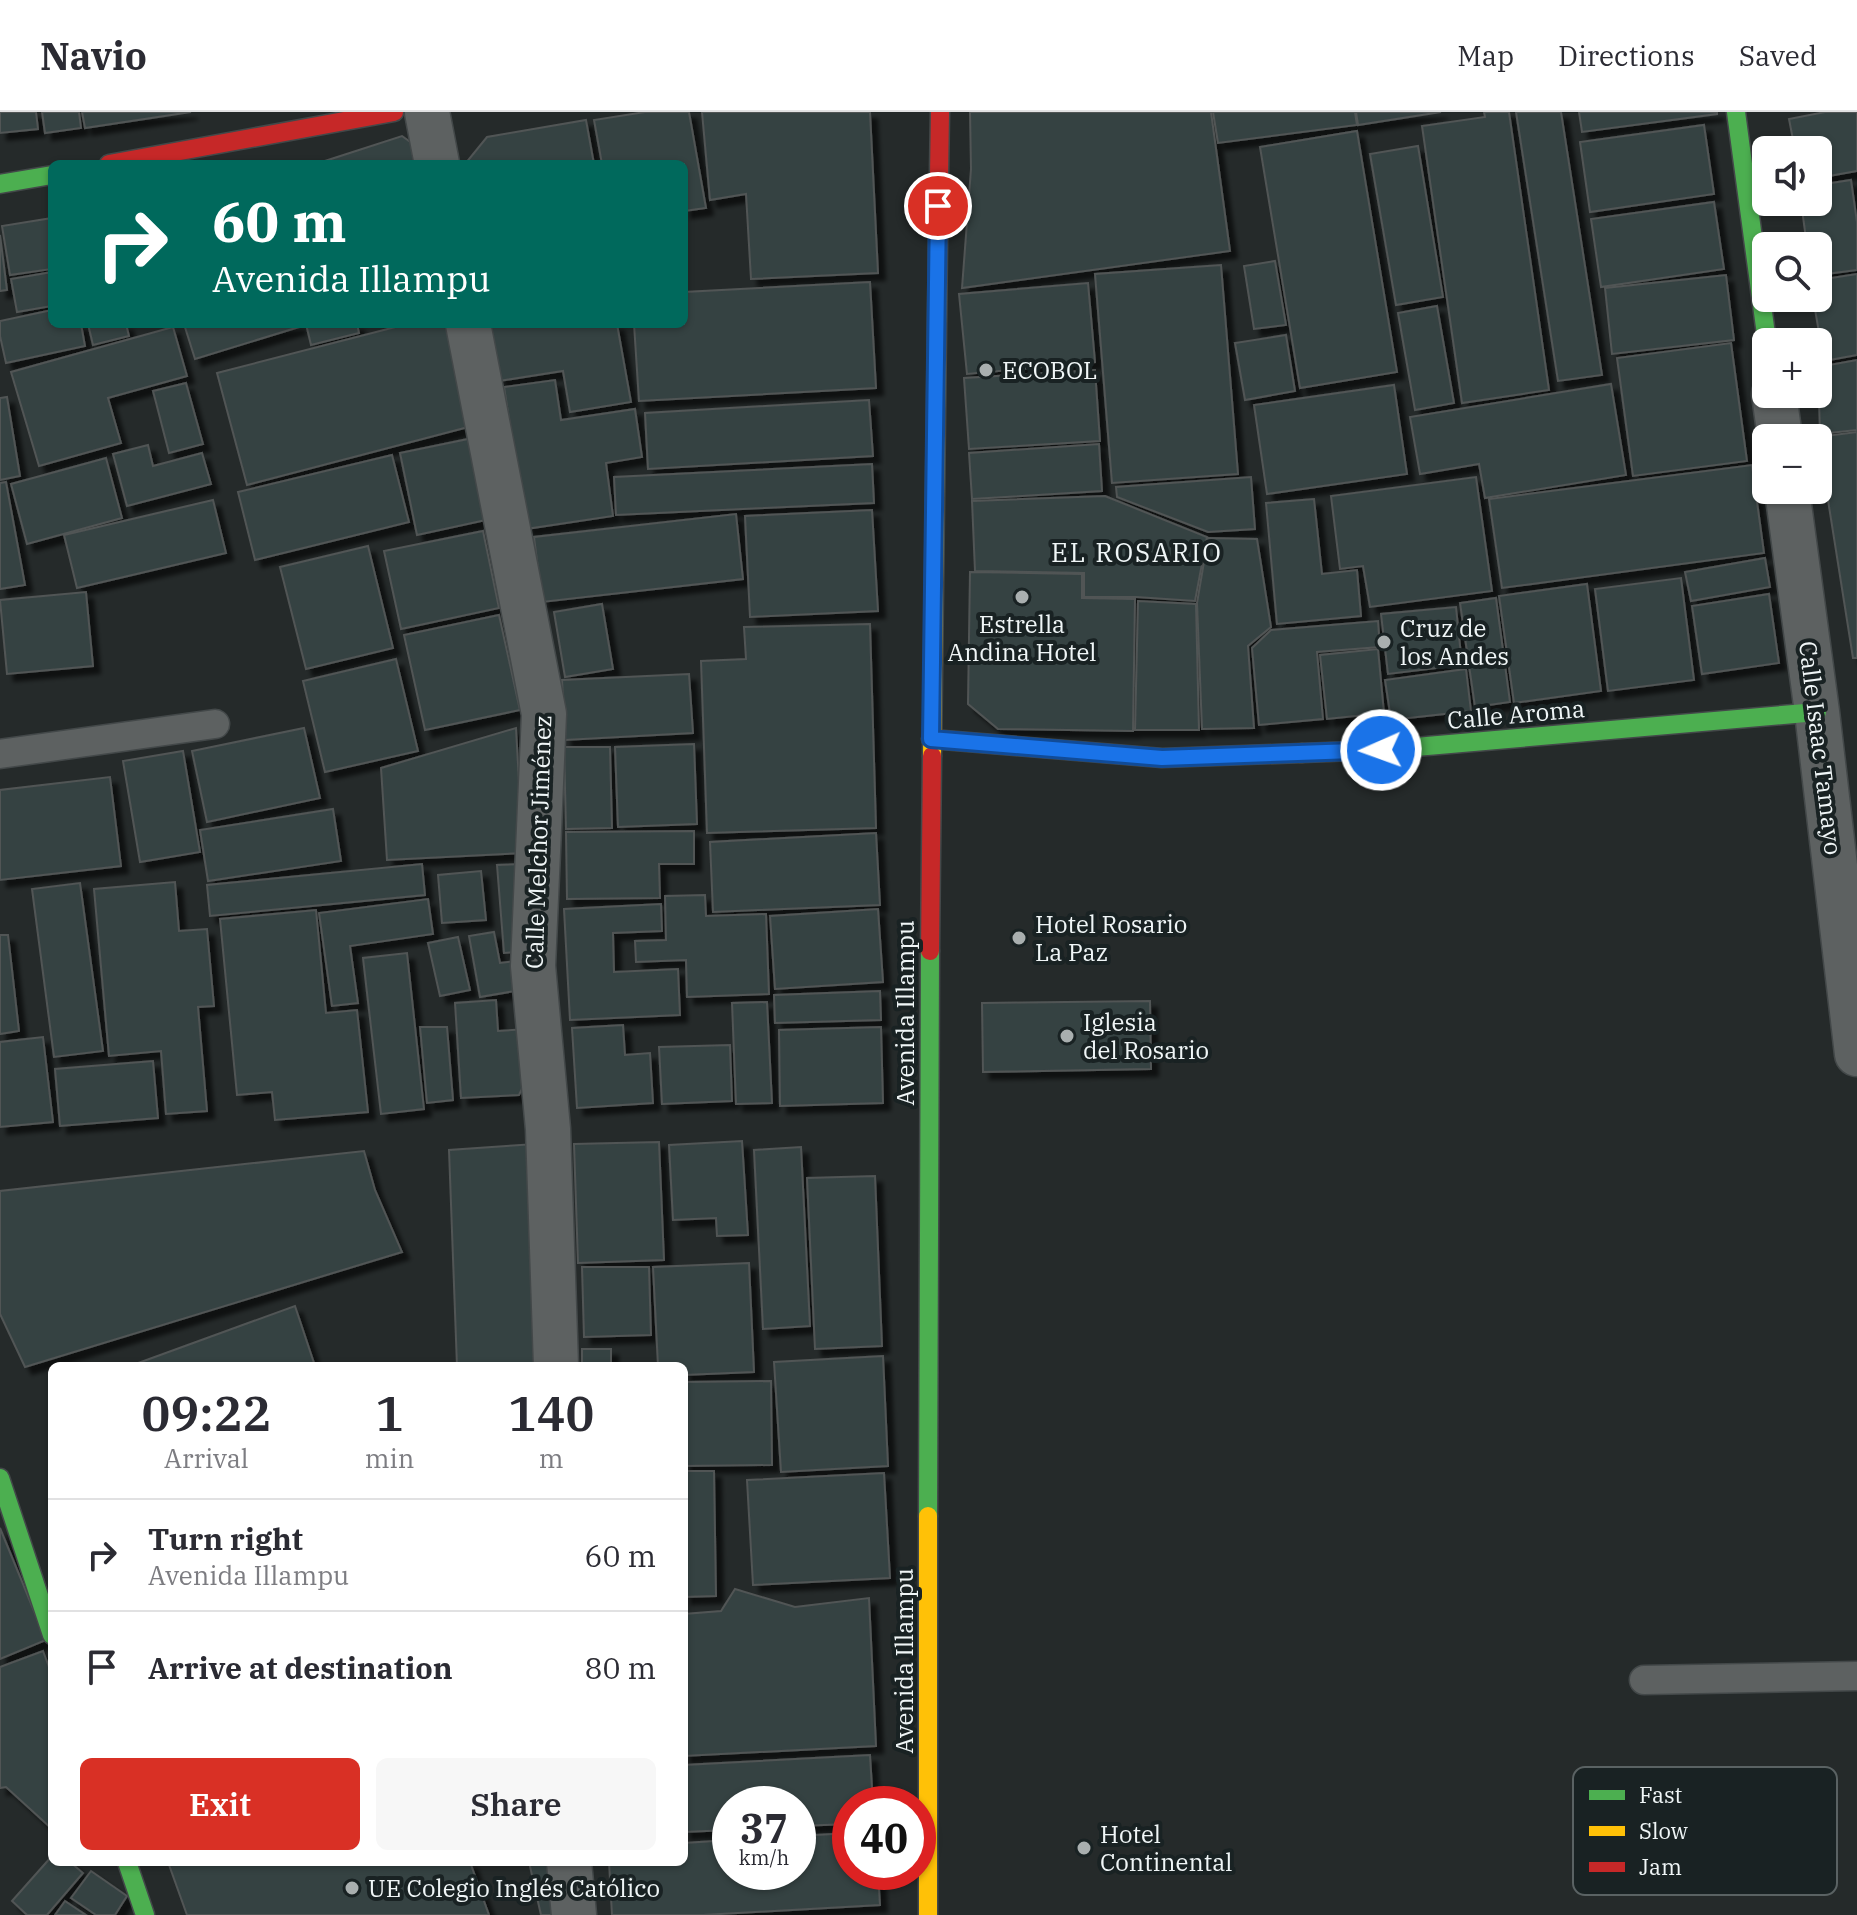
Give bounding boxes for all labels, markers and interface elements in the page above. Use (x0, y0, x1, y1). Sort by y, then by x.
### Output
text: Navio (40, 31, 147, 80)
text: Map (1457, 37, 1514, 74)
text: Directions (1558, 37, 1695, 74)
text: Saved (1739, 37, 1817, 74)
map controls (1752, 136, 1832, 504)
button: sound (1752, 136, 1832, 216)
pin (904, 172, 972, 240)
icon: arrive (916, 184, 960, 228)
text: 60 m (212, 185, 347, 257)
icon: right (80, 192, 184, 296)
button: search (1752, 232, 1832, 312)
text: Avenida Illampu (212, 255, 491, 302)
button: + (1752, 328, 1832, 408)
place label: ECOBOL (1002, 354, 1097, 386)
marker: ECOBOL (977, 361, 995, 379)
button: − (1752, 424, 1832, 504)
district label: EL ROSARIO (1051, 535, 1223, 569)
marker: Estrella Andina Hotel (1013, 588, 1031, 606)
place label: Estrella Andina Hotel (948, 608, 1096, 668)
place label: Cruz de los Andes (1400, 612, 1509, 672)
marker: Cruz de los Andes (1375, 633, 1393, 651)
street label: Calle Isaac Tamayo (1792, 639, 1850, 857)
street label: Calle Aroma (1446, 692, 1586, 736)
position arrow (1339, 708, 1423, 792)
street label: Calle Melchor Jiménez (518, 715, 558, 969)
place label: Hotel Rosario La Paz (1035, 908, 1187, 968)
street label: Avenida Illampu (889, 920, 921, 1106)
marker: Hotel Rosario La Paz (1010, 929, 1028, 947)
place label: Iglesia del Rosario (1083, 1006, 1209, 1066)
marker: Iglesia del Rosario (1058, 1027, 1076, 1045)
text: 09:22 (142, 1382, 271, 1444)
text: 1 (375, 1382, 404, 1444)
text: 140 (508, 1382, 594, 1444)
text: Arrival (164, 1441, 249, 1475)
text: min (365, 1441, 414, 1475)
text: m (539, 1441, 564, 1475)
text: Turn right (148, 1519, 303, 1558)
icon: right (80, 1533, 124, 1577)
text: 60 m (584, 1536, 656, 1575)
text: Avenida Illampu (148, 1558, 349, 1592)
street label: Avenida Illampu (888, 1568, 920, 1754)
icon: arrive (80, 1645, 124, 1689)
text: Arrive at destination (148, 1648, 453, 1687)
text: 80 m (584, 1648, 656, 1687)
button: Exit (80, 1758, 360, 1850)
button: Share (376, 1758, 656, 1850)
legend (1573, 1767, 1837, 1895)
text: Fast (1639, 1780, 1682, 1809)
speed limit sign: 40 (832, 1786, 936, 1890)
text: 37 (740, 1802, 788, 1854)
text: Slow (1639, 1816, 1688, 1845)
place label: Hotel Continental (1100, 1818, 1233, 1878)
marker: Hotel Continental (1075, 1839, 1093, 1857)
text: km/h (739, 1844, 789, 1871)
text: Jam (1639, 1852, 1682, 1881)
place label: UE Colegio Inglés Católico (368, 1872, 660, 1904)
marker: UE Colegio Inglés Católico (343, 1879, 361, 1897)

